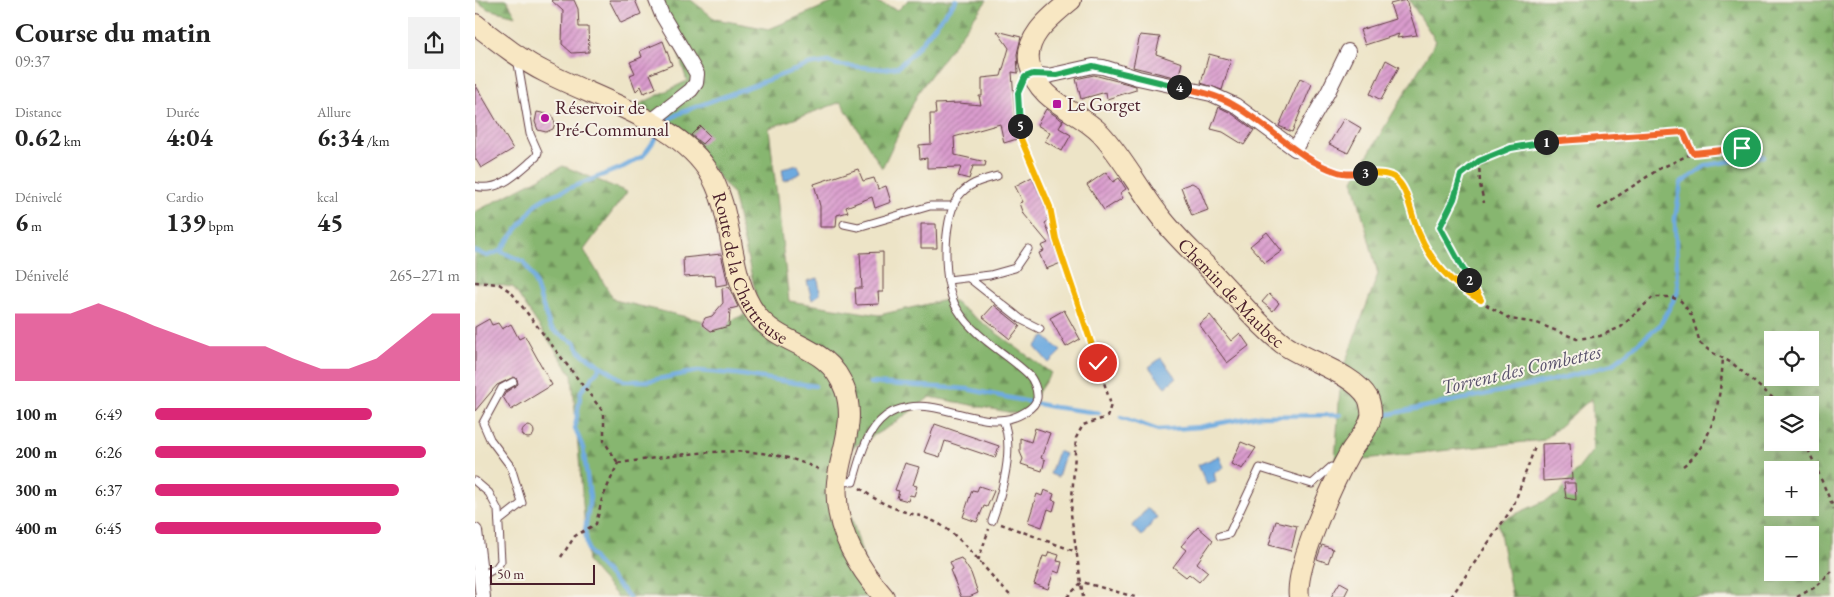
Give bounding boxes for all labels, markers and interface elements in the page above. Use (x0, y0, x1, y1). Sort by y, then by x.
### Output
text: Course du matin (15, 14, 211, 50)
button: share (408, 17, 460, 69)
text: 09:37 (15, 51, 50, 72)
pin: 4 (1167, 74, 1191, 100)
text: 4 (1176, 78, 1183, 96)
place label: Le Gorget (1067, 92, 1141, 117)
place label: Réservoir de Pré-Communal (555, 95, 670, 142)
marker: Le Gorget (1051, 98, 1063, 110)
text: Distance (15, 103, 62, 121)
text: Durée (166, 103, 199, 121)
text: Allure (317, 103, 351, 121)
marker: Réservoir de Pré-Communal (539, 112, 551, 124)
pin: 5 (1007, 114, 1033, 138)
text: 5 (1017, 117, 1024, 135)
text: 0.62 (15, 121, 61, 153)
text: 4:04 (166, 121, 213, 153)
text: 6:34 (317, 121, 364, 153)
pin (1721, 127, 1763, 169)
pin: 1 (1533, 130, 1559, 154)
text: km (61, 132, 81, 150)
text: /km (364, 132, 390, 150)
text: 1 (1543, 133, 1550, 151)
icon: arrive (1728, 134, 1756, 162)
pin: 3 (1353, 160, 1377, 186)
text: 3 (1362, 164, 1369, 182)
text: Dénivelé (15, 188, 62, 206)
text: Cardio (166, 188, 204, 206)
text: kcal (317, 188, 338, 206)
street label: Route de la Chartreuse (707, 189, 792, 350)
text: 6 (15, 206, 28, 238)
text: 139 (166, 206, 206, 238)
text: 45 (317, 206, 343, 238)
text: m (28, 217, 42, 235)
text: bpm (206, 217, 234, 235)
street label: Chemin de Maubec (1172, 233, 1290, 354)
text: Dénivelé (15, 265, 69, 286)
text: 265–271 m (389, 265, 460, 286)
pin: 2 (1457, 268, 1481, 292)
text: 2 (1466, 271, 1473, 289)
map controls (1764, 331, 1819, 581)
button: locate (1764, 331, 1819, 386)
water label: Torrent des Combettes (1439, 338, 1604, 400)
pin (1077, 342, 1119, 384)
icon: check (1084, 349, 1112, 377)
button: layers (1764, 396, 1819, 451)
text: 100 m (15, 404, 57, 425)
text: 6:49 (95, 404, 122, 425)
text: 200 m (15, 442, 57, 463)
text: 6:26 (95, 442, 122, 463)
button: + (1764, 461, 1819, 516)
text: 300 m (15, 480, 57, 501)
text: 6:37 (95, 480, 122, 501)
text: 400 m (15, 518, 57, 539)
text: 6:45 (95, 518, 122, 539)
button: − (1764, 526, 1819, 581)
scale bar (490, 562, 595, 585)
text: 50 m (497, 565, 524, 583)

